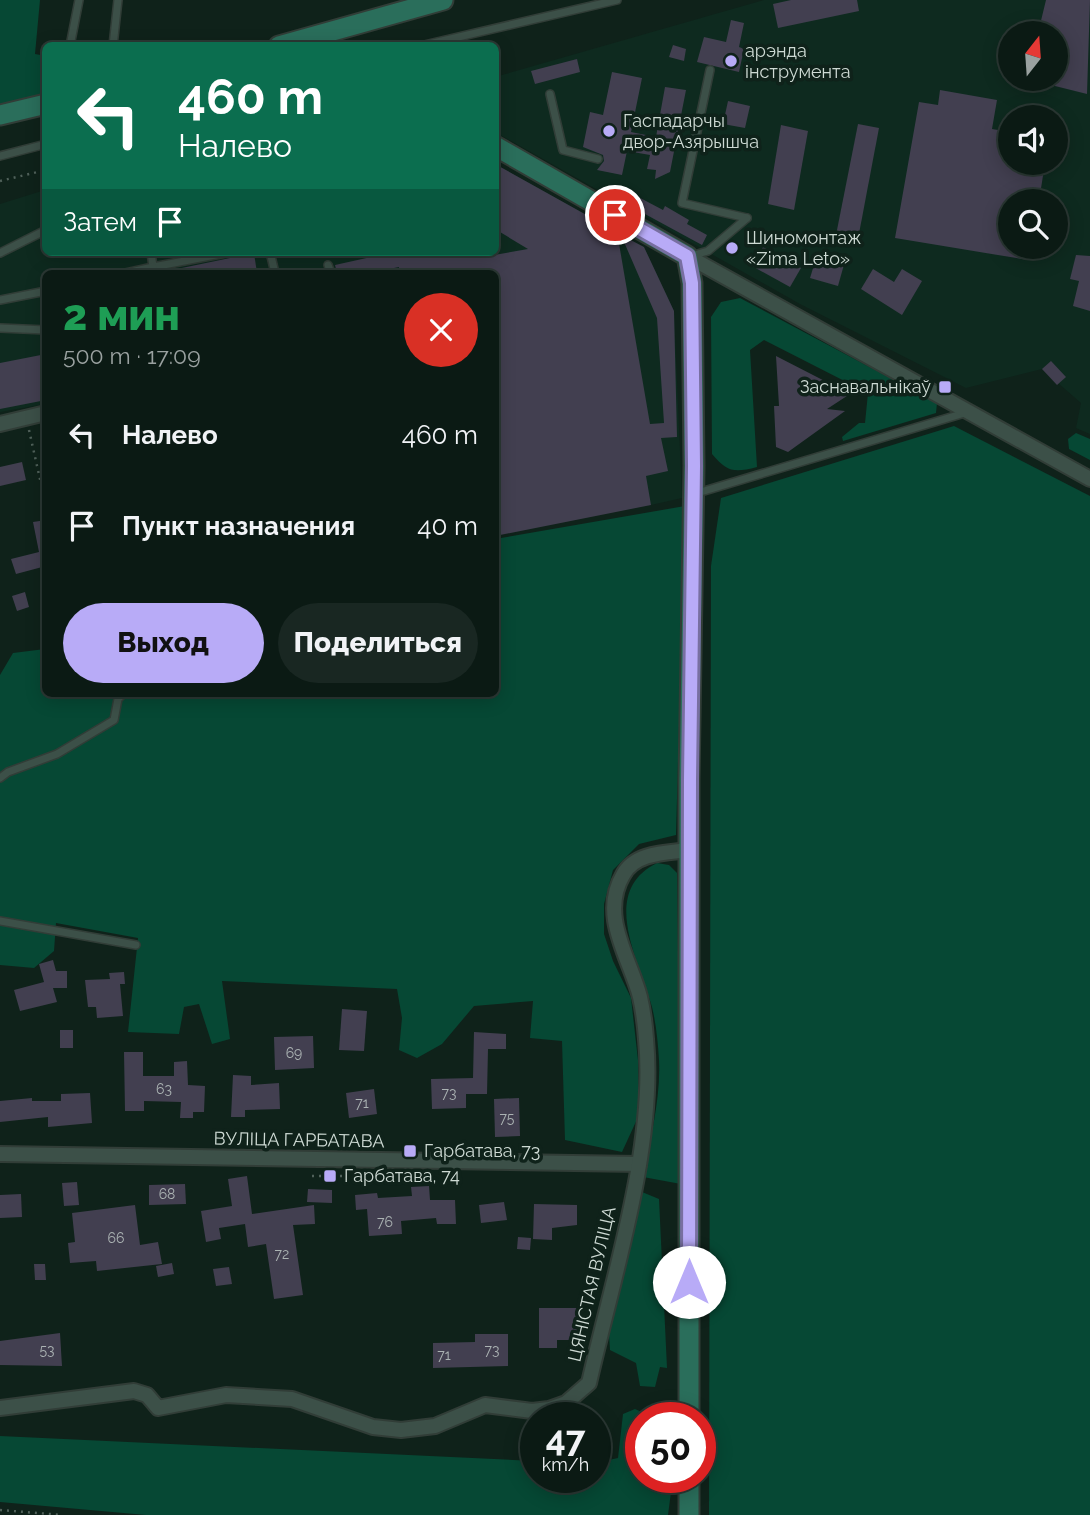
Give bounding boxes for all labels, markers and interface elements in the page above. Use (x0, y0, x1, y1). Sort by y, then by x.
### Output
north arrow (998, 21, 1068, 91)
map controls (998, 21, 1068, 259)
place label: арэнда інструмента (745, 40, 850, 82)
marker: арэнда інструмента (723, 53, 739, 69)
text: 460 m (178, 68, 323, 125)
icon: left (63, 70, 154, 161)
button: sound (998, 105, 1068, 175)
place label: Гаспадарчы двор-Азярышча (623, 110, 759, 152)
marker: Гаспадарчы двор-Азярышча (601, 123, 617, 139)
text: Налево (178, 127, 292, 164)
pin (585, 185, 645, 245)
button: search (998, 189, 1068, 259)
icon: arrive (596, 196, 634, 234)
icon: arrive (151, 203, 189, 241)
text: Затем (63, 207, 137, 237)
place label: Шиномонтаж «Zima Leto» (746, 227, 861, 269)
marker: Шиномонтаж «Zima Leto» (724, 240, 740, 256)
text: 2 мин (63, 291, 180, 340)
button: close (404, 293, 478, 367)
text: 500 m · 17:09 (63, 342, 201, 369)
place label: Заснавальнікаў (800, 376, 931, 397)
marker: Заснавальнікаў (937, 379, 953, 395)
icon: left (63, 416, 101, 454)
text: Налево (122, 420, 218, 450)
text: 460 m (402, 420, 478, 450)
icon: arrive (63, 507, 101, 545)
text: Пункт назначения (122, 511, 355, 541)
text: 40 m (417, 511, 478, 541)
button: Выход (63, 603, 264, 683)
button: Поделиться (278, 603, 478, 683)
house number: 69 (286, 1045, 302, 1061)
house number: 63 (156, 1081, 172, 1097)
house number: 73 (442, 1085, 456, 1101)
house number: 71 (355, 1095, 369, 1111)
house number: 75 (500, 1110, 515, 1126)
street label: ВУЛІЦА ГАРБАТАВА (213, 1128, 385, 1151)
place label: Гарбатава, 73 (424, 1140, 540, 1161)
marker: Гарбатава, 73 (402, 1143, 418, 1159)
place label: Гарбатава, 74 (344, 1165, 460, 1186)
marker: Гарбатава, 74 (322, 1168, 338, 1184)
house number: 68 (159, 1186, 175, 1202)
street label: ЦЯНІСТАЯ ВУЛІЦА (563, 1204, 620, 1364)
house number: 76 (377, 1214, 393, 1230)
house number: 66 (108, 1230, 124, 1246)
position arrow (652, 1245, 726, 1319)
house number: 72 (275, 1246, 289, 1262)
house number: 53 (39, 1342, 55, 1358)
house number: 73 (485, 1342, 499, 1358)
house number: 71 (437, 1347, 451, 1363)
speed limit sign: 50 (625, 1402, 716, 1493)
text: 47 (546, 1418, 585, 1459)
text: km/h (542, 1454, 589, 1475)

